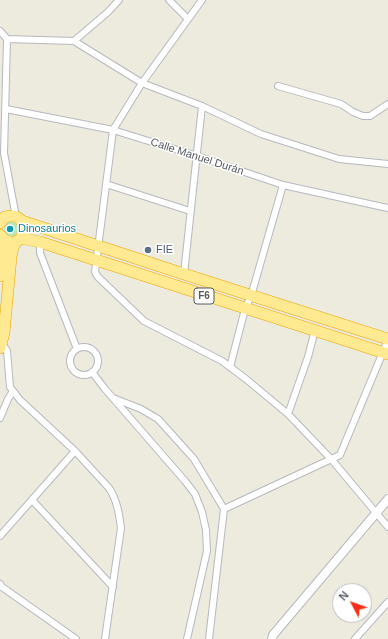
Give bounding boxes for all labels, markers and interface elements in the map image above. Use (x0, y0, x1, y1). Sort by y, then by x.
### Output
street label: Calle Manuel Durán (149, 136, 245, 178)
place label: Dinosaurios (18, 222, 76, 236)
marker: Dinosaurios (5, 224, 15, 234)
place label: FIE (156, 243, 173, 257)
marker: FIE (143, 245, 153, 255)
road number: F6 (194, 288, 214, 304)
north arrow (332, 583, 372, 623)
text: N (337, 589, 351, 603)

